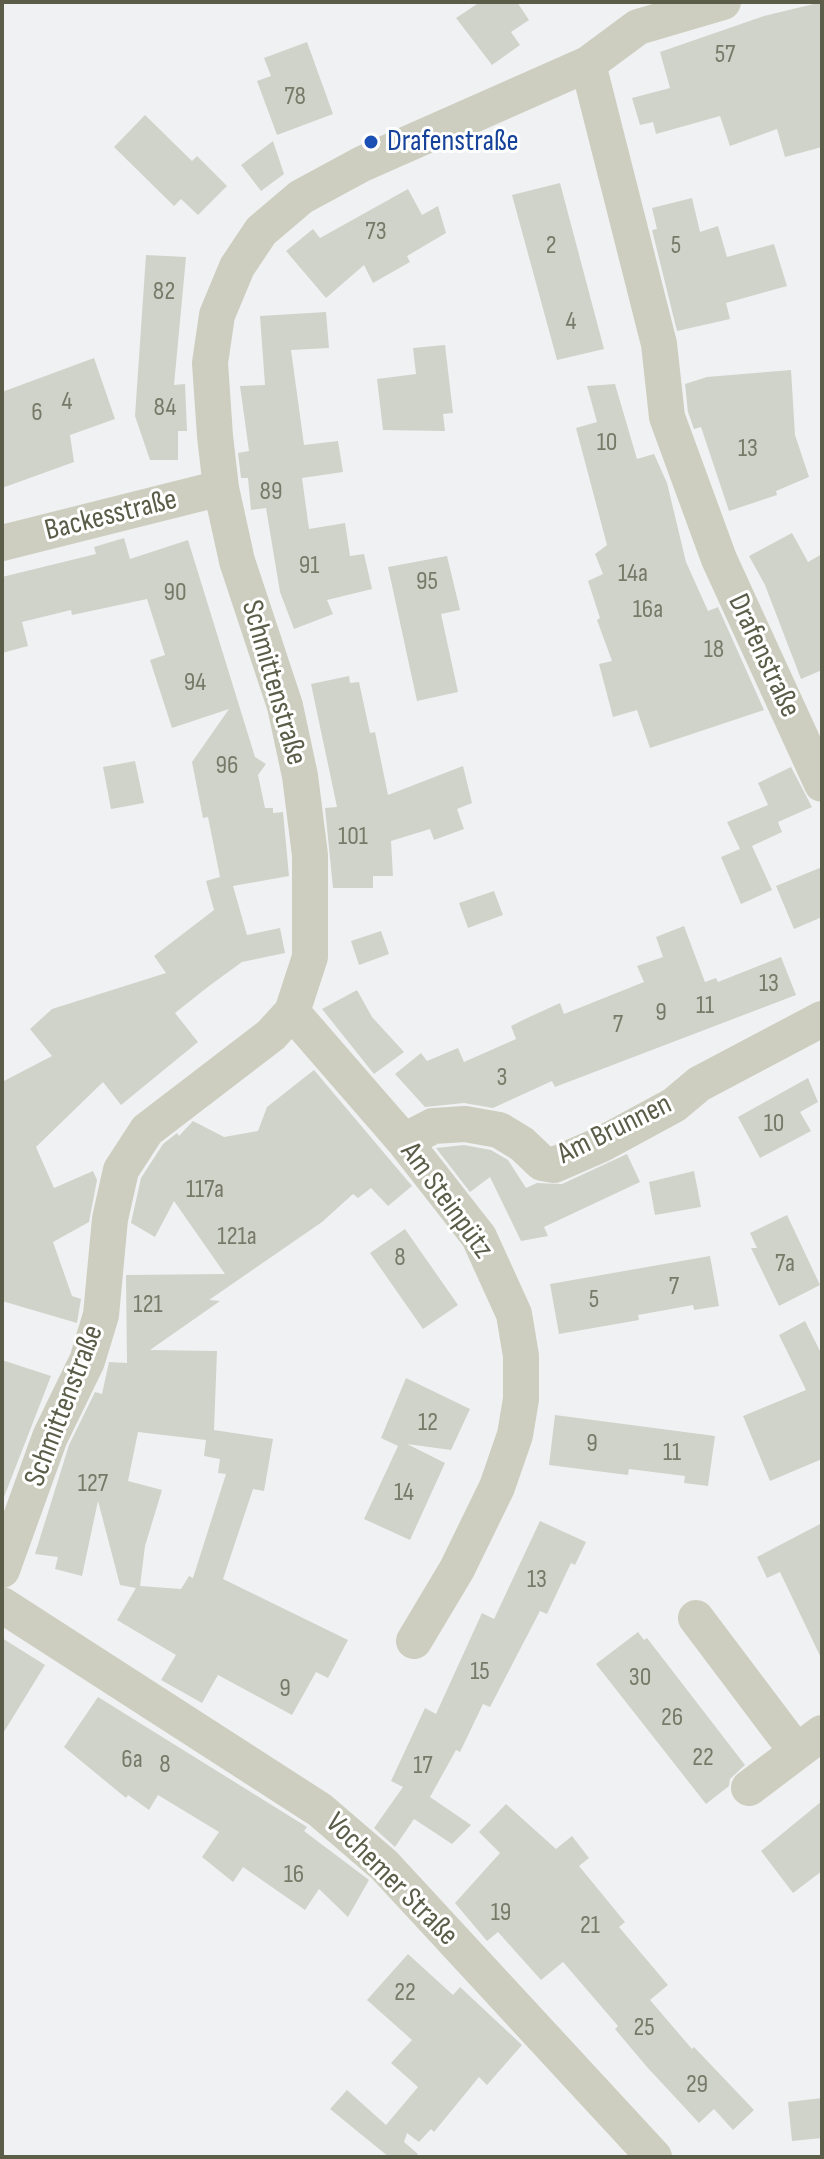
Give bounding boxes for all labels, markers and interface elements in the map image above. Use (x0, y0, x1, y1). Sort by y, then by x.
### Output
house number: 57 (715, 39, 735, 71)
house number: 78 (284, 81, 306, 113)
place label: Drafenstraße (387, 124, 519, 160)
marker: Drafenstraße (362, 133, 380, 151)
house number: 73 (365, 216, 387, 248)
house number: 2 (546, 230, 556, 262)
house number: 5 (671, 230, 681, 262)
house number: 82 (153, 276, 175, 308)
house number: 4 (566, 306, 576, 338)
house number: 4 (62, 386, 72, 418)
house number: 84 (154, 392, 176, 424)
house number: 6 (31, 397, 43, 429)
house number: 10 (597, 427, 617, 459)
house number: 13 (738, 433, 758, 465)
house number: 89 (260, 476, 282, 508)
street label: Backesstraße (41, 482, 181, 550)
house number: 91 (299, 550, 319, 582)
house number: 14a (618, 558, 648, 590)
house number: 95 (416, 566, 438, 598)
house number: 90 (163, 577, 187, 609)
street label: Drafenstraße (719, 589, 807, 723)
house number: 16a (633, 594, 663, 626)
street label: Schmittenstraße (232, 596, 314, 770)
house number: 18 (704, 634, 724, 666)
house number: 94 (184, 667, 206, 699)
house number: 96 (216, 750, 238, 782)
house number: 101 (338, 821, 368, 853)
house number: 13 (759, 968, 779, 1000)
house number: 11 (696, 990, 714, 1022)
house number: 9 (655, 997, 667, 1029)
house number: 7 (613, 1009, 623, 1041)
house number: 3 (497, 1062, 507, 1094)
street label: Am Brunnen (552, 1087, 678, 1173)
house number: 10 (764, 1108, 784, 1140)
street label: Am Steinpütz (392, 1136, 500, 1266)
house number: 117a (186, 1174, 224, 1206)
house number: 121a (217, 1221, 257, 1253)
house number: 8 (394, 1242, 406, 1274)
house number: 7a (775, 1248, 795, 1280)
house number: 7 (669, 1271, 679, 1303)
house number: 5 (589, 1284, 599, 1316)
house number: 121 (133, 1289, 163, 1321)
street label: Schmittenstraße (18, 1320, 112, 1492)
house number: 12 (418, 1407, 438, 1439)
house number: 9 (586, 1428, 598, 1460)
house number: 11 (663, 1437, 681, 1469)
house number: 127 (78, 1468, 108, 1500)
house number: 14 (394, 1477, 414, 1509)
house number: 13 (527, 1564, 547, 1596)
house number: 15 (470, 1656, 490, 1688)
house number: 30 (629, 1662, 651, 1694)
house number: 9 (279, 1673, 291, 1705)
house number: 26 (661, 1702, 683, 1734)
house number: 22 (692, 1742, 714, 1774)
house number: 6a (121, 1744, 143, 1776)
house number: 8 (159, 1749, 171, 1781)
house number: 17 (413, 1750, 433, 1782)
street label: Vochemer Straße (317, 1806, 465, 1954)
house number: 16 (284, 1859, 304, 1891)
house number: 19 (491, 1897, 511, 1929)
house number: 21 (580, 1910, 600, 1942)
house number: 22 (394, 1977, 416, 2009)
house number: 25 (633, 2012, 655, 2044)
house number: 29 (686, 2069, 708, 2101)

